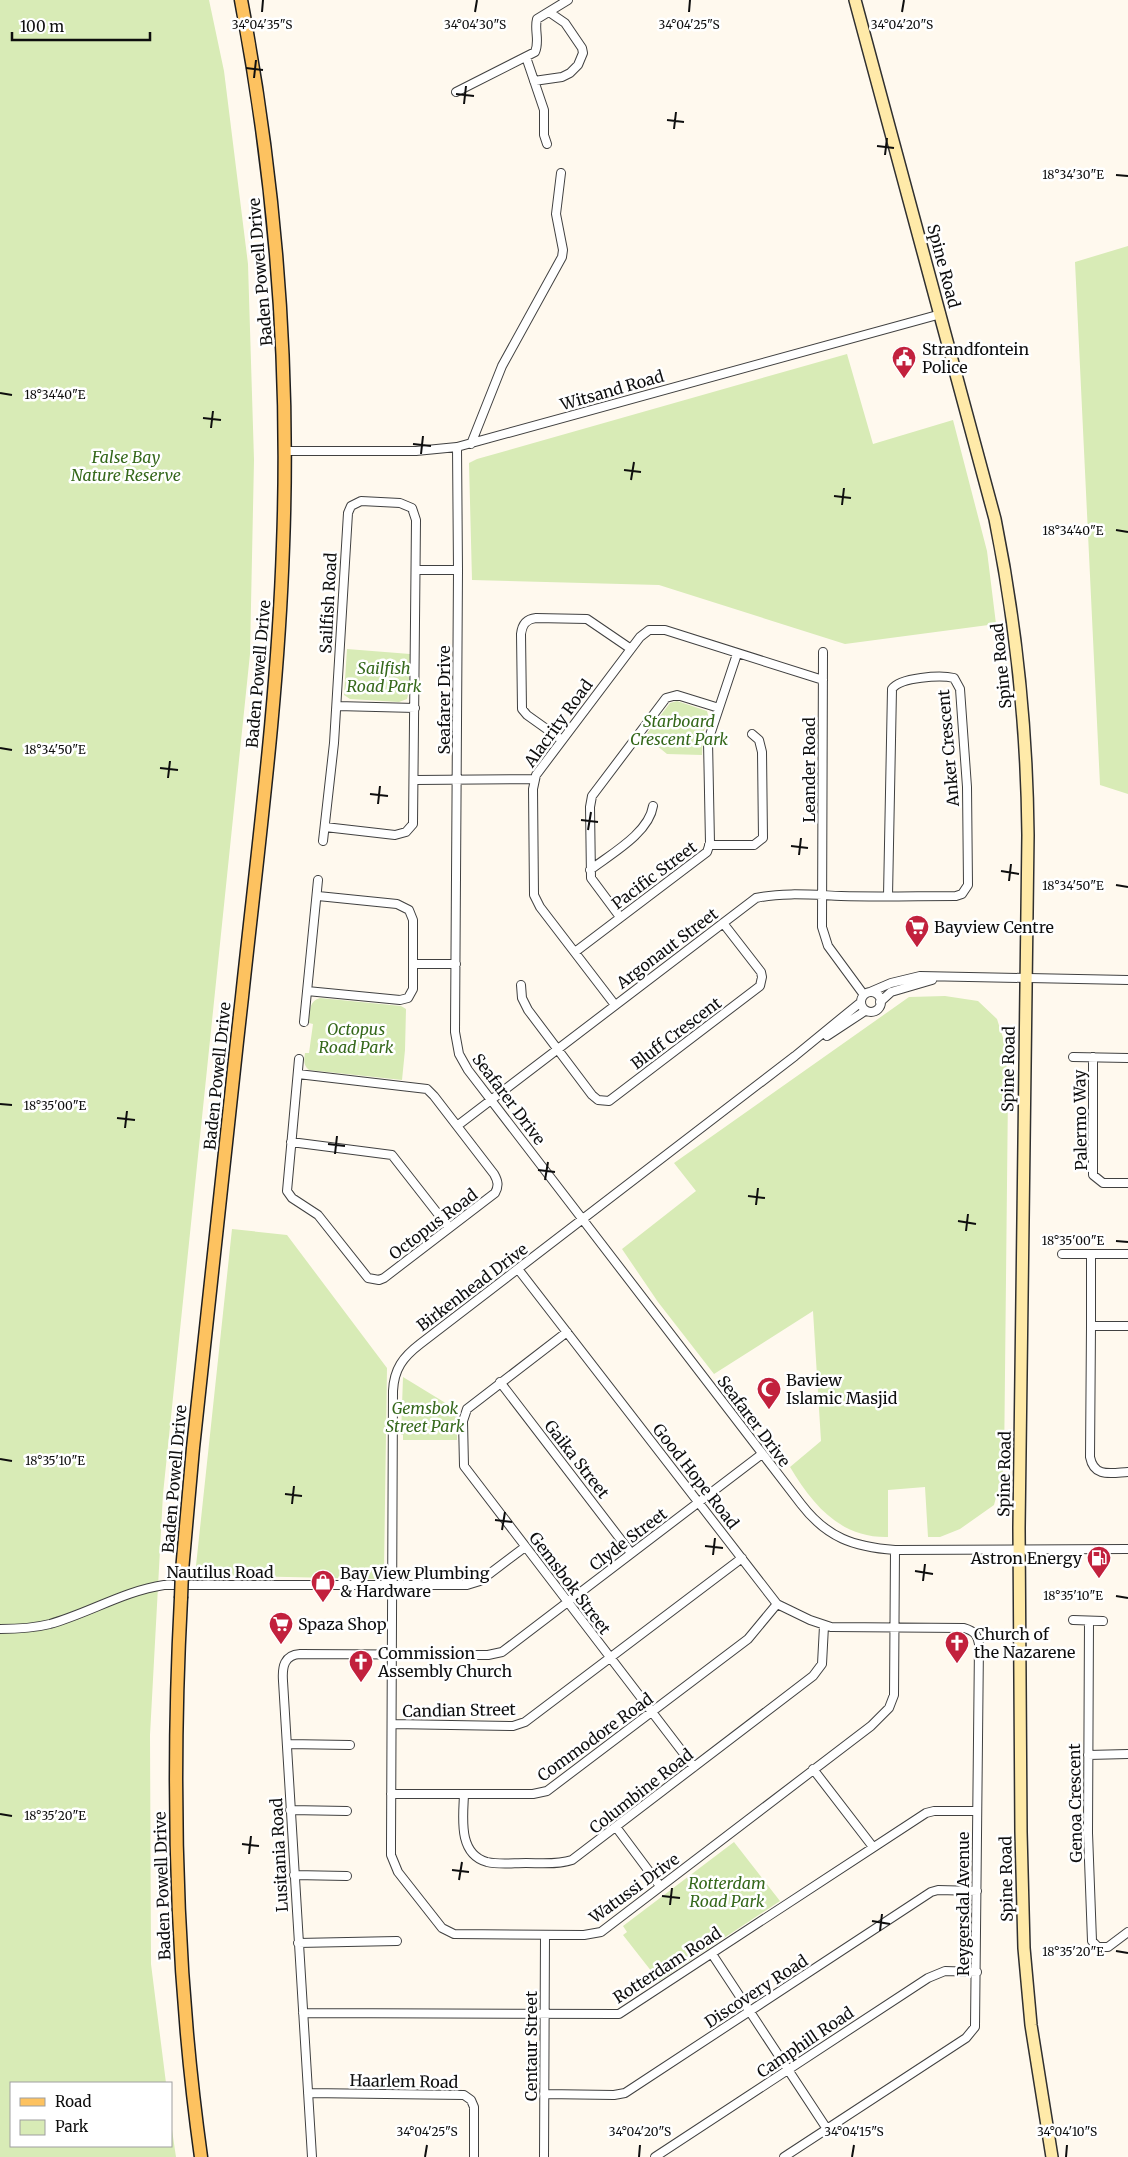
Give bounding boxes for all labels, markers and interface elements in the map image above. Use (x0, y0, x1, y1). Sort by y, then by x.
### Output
scale bar (12, 10, 150, 42)
text: 100 m (20, 17, 64, 36)
text: 34°04'35"S (232, 17, 292, 32)
text: 34°04'30"S (444, 17, 506, 32)
text: 34°04'25"S (658, 17, 720, 32)
text: 34°04'20"S (871, 17, 933, 32)
text: 18°34'30"E (1042, 167, 1104, 182)
street label: Baden Powell Drive (244, 197, 276, 347)
street label: Spine Road (923, 222, 965, 310)
place label: Strandfontein Police (922, 339, 1029, 377)
public building icon: Strandfontein Police (891, 345, 917, 379)
street label: Witsand Road (557, 366, 666, 415)
text: 18°34'40"E (25, 387, 86, 402)
park label: False Bay Nature Reserve (71, 447, 181, 485)
text: 18°34'40"E (1043, 523, 1104, 538)
street label: Sailfish Road (315, 552, 341, 654)
street label: Baden Powell Drive (242, 599, 274, 749)
street label: Spine Road (987, 622, 1015, 710)
street label: Seafarer Drive (434, 645, 454, 755)
park label: Sailfish Road Park (347, 658, 422, 696)
street label: Alacrity Road (519, 675, 597, 772)
street label: Anker Crescent (933, 688, 963, 808)
park label: Starboard Crescent Park (630, 711, 728, 749)
street label: Leander Road (799, 717, 819, 823)
text: 18°34'50"E (24, 742, 86, 757)
street label: Pacific Street (608, 836, 701, 913)
text: 18°34'50"E (1042, 878, 1104, 893)
street label: Argonaut Street (612, 903, 722, 993)
supermarket icon: Bayview Centre (904, 914, 930, 948)
place label: Bayview Centre (934, 917, 1054, 937)
street label: Bluff Crescent (627, 992, 726, 1073)
street label: Baden Powell Drive (199, 1001, 235, 1151)
park label: Octopus Road Park (319, 1019, 394, 1057)
street label: Spine Road (997, 1026, 1019, 1112)
street label: Seafarer Drive (468, 1049, 550, 1149)
street label: Palermo Way (1069, 1069, 1091, 1171)
text: 18°35'00"E (24, 1098, 87, 1113)
street label: Octopus Road (385, 1184, 481, 1264)
text: 18°35'00"E (1042, 1233, 1105, 1248)
street label: Birkenhead Drive (413, 1239, 531, 1335)
place label: Baview Islamic Masjid (786, 1370, 898, 1408)
street label: Seafarer Drive (713, 1371, 795, 1471)
mosque icon: Baview Islamic Masjid (756, 1376, 782, 1410)
park label: Gemsbok Street Park (386, 1398, 465, 1436)
street label: Baden Powell Drive (158, 1404, 190, 1554)
street label: Gaika Street (540, 1416, 614, 1503)
street label: Good Hope Road (649, 1419, 744, 1533)
street label: Spine Road (993, 1431, 1015, 1517)
text: 18°35'10"E (25, 1453, 85, 1468)
street label: Clyde Street (585, 1503, 671, 1575)
street label: Gemsbok Street (525, 1528, 615, 1639)
fuel station icon: Astron Energy (1086, 1545, 1112, 1579)
place label: Astron Energy (970, 1548, 1083, 1568)
street label: Nautilus Road (166, 1562, 274, 1582)
place label: Bay View Plumbing & Hardware (340, 1563, 490, 1601)
shop icon: Bay View Plumbing & Hardware (310, 1569, 336, 1603)
text: 18°35'10"E (1043, 1588, 1103, 1603)
supermarket icon: Spaza Shop (268, 1611, 294, 1645)
place label: Spaza Shop (298, 1614, 387, 1634)
place label: Church of the Nazarene (974, 1624, 1075, 1662)
church icon: Church of the Nazarene (944, 1630, 970, 1664)
place label: Commission Assembly Church (377, 1643, 512, 1681)
church icon: Commission Assembly Church (348, 1649, 374, 1683)
street label: Commodore Road (533, 1688, 657, 1786)
street label: Candian Street (402, 1699, 517, 1721)
street label: Genoa Crescent (1064, 1742, 1086, 1863)
street label: Columbine Road (585, 1744, 697, 1838)
street label: Lusitania Road (266, 1797, 292, 1913)
text: 18°35'20"E (24, 1808, 86, 1823)
street label: Baden Powell Drive (149, 1811, 175, 1961)
street label: Reygersdal Avenue (953, 1832, 973, 1976)
street label: Spine Road (995, 1836, 1017, 1922)
street label: Watussi Drive (584, 1849, 683, 1928)
park label: Rotterdam Road Park (688, 1873, 766, 1911)
street label: Rotterdam Road (609, 1923, 725, 2007)
text: 18°35'20"E (1042, 1944, 1104, 1959)
street label: Discovery Road (701, 1950, 812, 2032)
street label: Centaur Street (521, 1990, 541, 2101)
street label: Camphill Road (753, 2002, 858, 2082)
street label: Haarlem Road (350, 2070, 459, 2092)
legend (10, 2082, 172, 2147)
text: Road (55, 2092, 91, 2111)
text: Park (55, 2117, 89, 2136)
text: 34°04'25"S (396, 2124, 458, 2139)
text: 34°04'20"S (609, 2124, 671, 2139)
text: 34°04'15"S (824, 2124, 884, 2139)
text: 34°04'10"S (1037, 2124, 1097, 2139)

